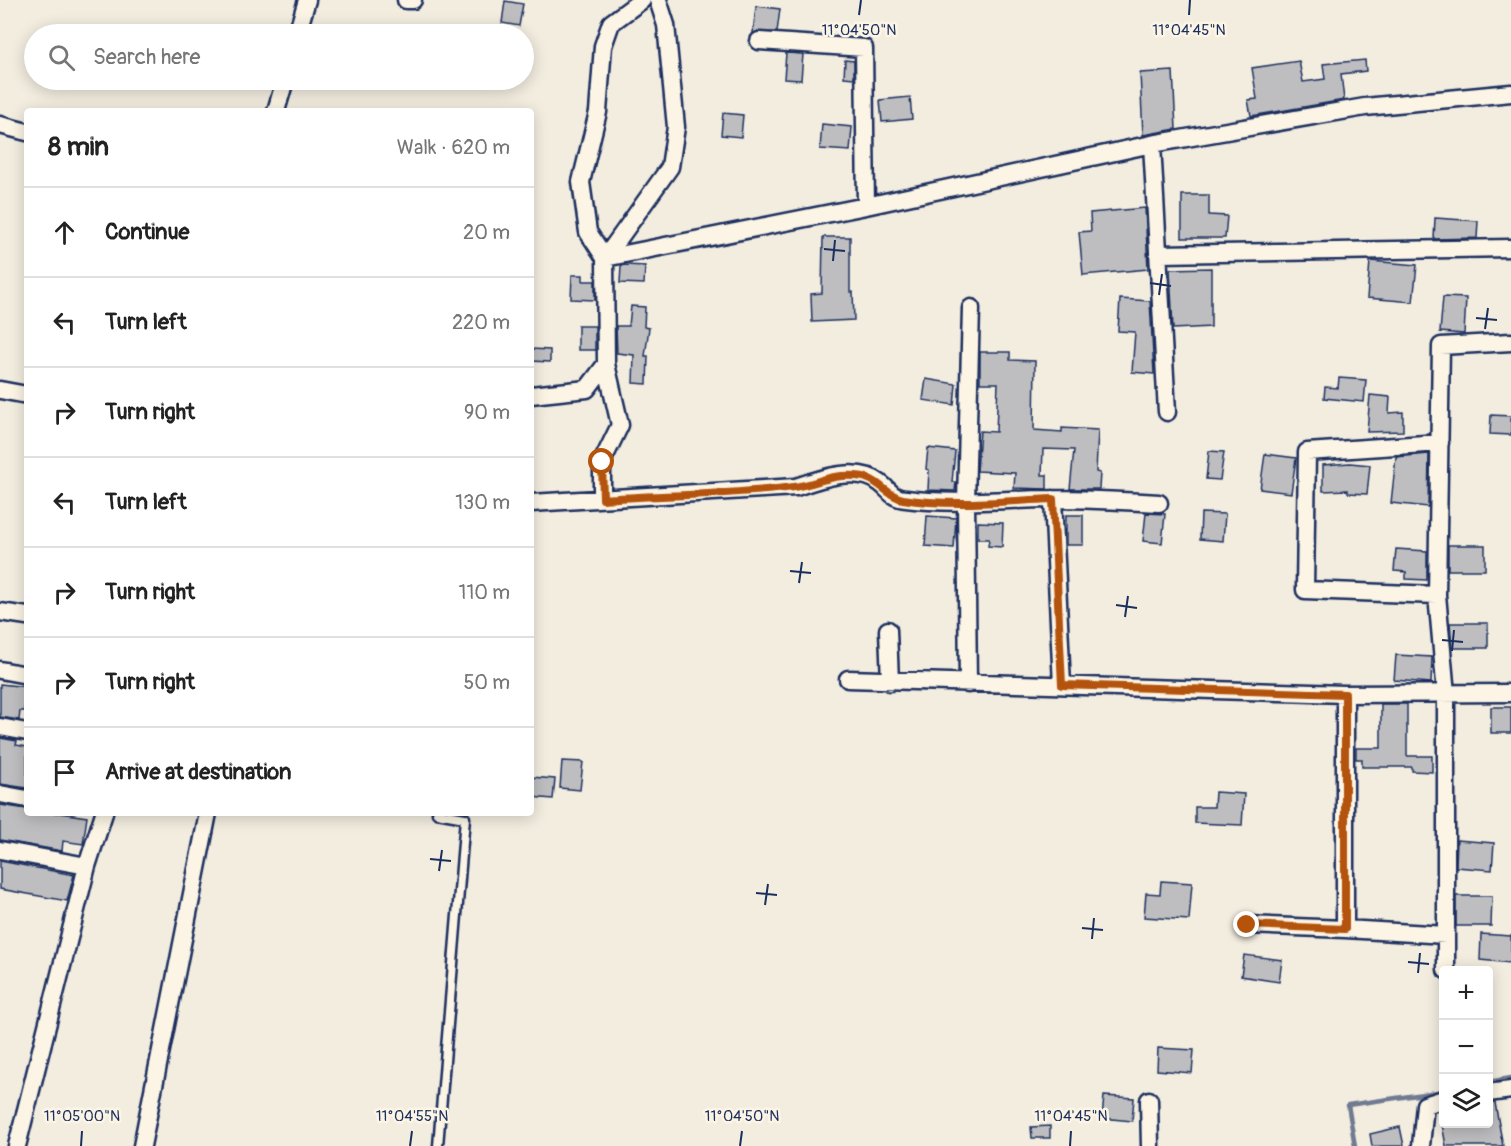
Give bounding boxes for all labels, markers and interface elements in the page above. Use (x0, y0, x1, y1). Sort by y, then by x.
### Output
text: 11°04'50"N (822, 21, 896, 40)
text: 11°04'45"N (1152, 21, 1226, 40)
search box (24, 24, 534, 90)
icon: search (45, 41, 78, 74)
text: Search here (93, 43, 200, 71)
text: 8 min (48, 131, 109, 163)
text: Walk · 620 m (397, 135, 510, 160)
icon: ahead (48, 216, 81, 249)
text: Continue (105, 218, 189, 246)
text: 20 m (463, 220, 510, 245)
icon: left (48, 306, 81, 339)
text: Turn left (105, 308, 187, 336)
text: 220 m (452, 310, 510, 335)
icon: right (48, 396, 81, 429)
text: Turn right (105, 398, 195, 426)
text: 90 m (464, 400, 510, 425)
route start (588, 448, 614, 474)
icon: left (48, 486, 81, 519)
text: Turn left (105, 488, 187, 516)
text: 130 m (455, 490, 510, 515)
icon: right (48, 576, 81, 609)
text: Turn right (105, 578, 195, 606)
text: 110 m (459, 580, 510, 605)
icon: right (48, 666, 81, 699)
text: Turn right (105, 668, 195, 696)
text: 50 m (463, 670, 510, 695)
icon: arrive (48, 756, 81, 789)
text: Arrive at destination (105, 758, 291, 786)
route end (1233, 911, 1259, 937)
map controls (1439, 966, 1493, 1128)
button: + (1439, 966, 1493, 1020)
button: − (1439, 1020, 1493, 1074)
button: layers (1439, 1074, 1493, 1128)
text: 11°05'00"N (44, 1107, 120, 1126)
text: 11°04'55"N (376, 1107, 448, 1126)
text: 11°04'50"N (705, 1107, 779, 1126)
text: 11°04'45"N (1034, 1107, 1108, 1126)

